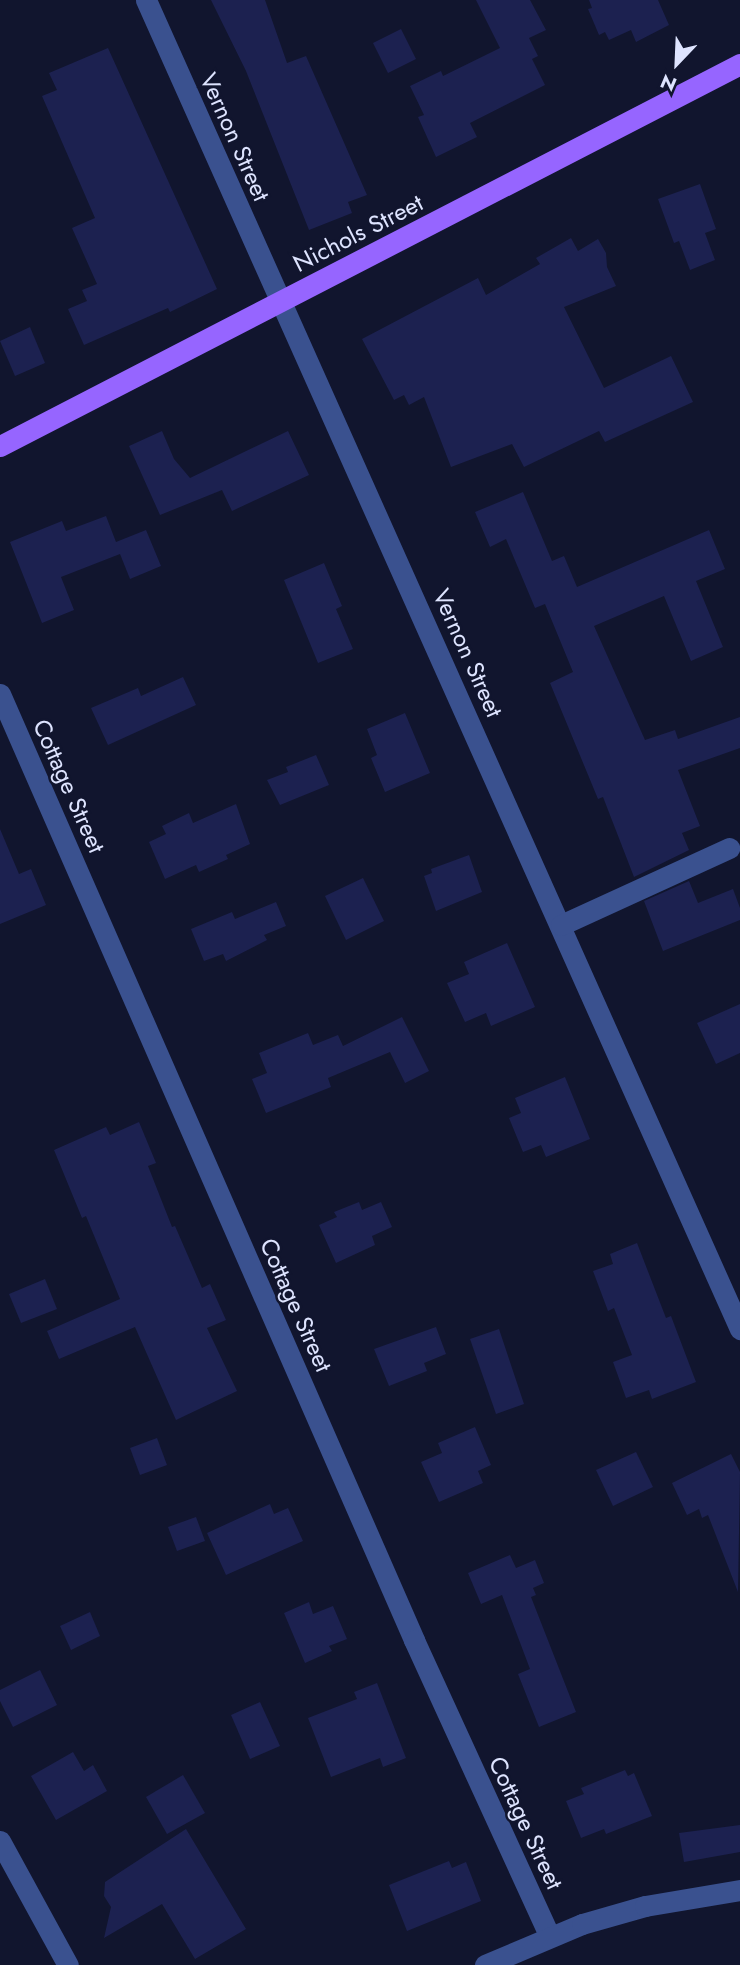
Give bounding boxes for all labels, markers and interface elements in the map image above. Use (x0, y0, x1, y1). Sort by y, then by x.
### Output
north arrow (642, 28, 712, 98)
text: N (656, 67, 681, 98)
street label: Vernon Street (194, 68, 276, 206)
street label: Nichols Street (288, 188, 428, 278)
street label: Vernon Street (427, 584, 509, 722)
street label: Cottage Street (27, 715, 111, 857)
street label: Cottage Street (254, 1234, 338, 1376)
street label: Cottage Street (483, 1752, 569, 1894)

